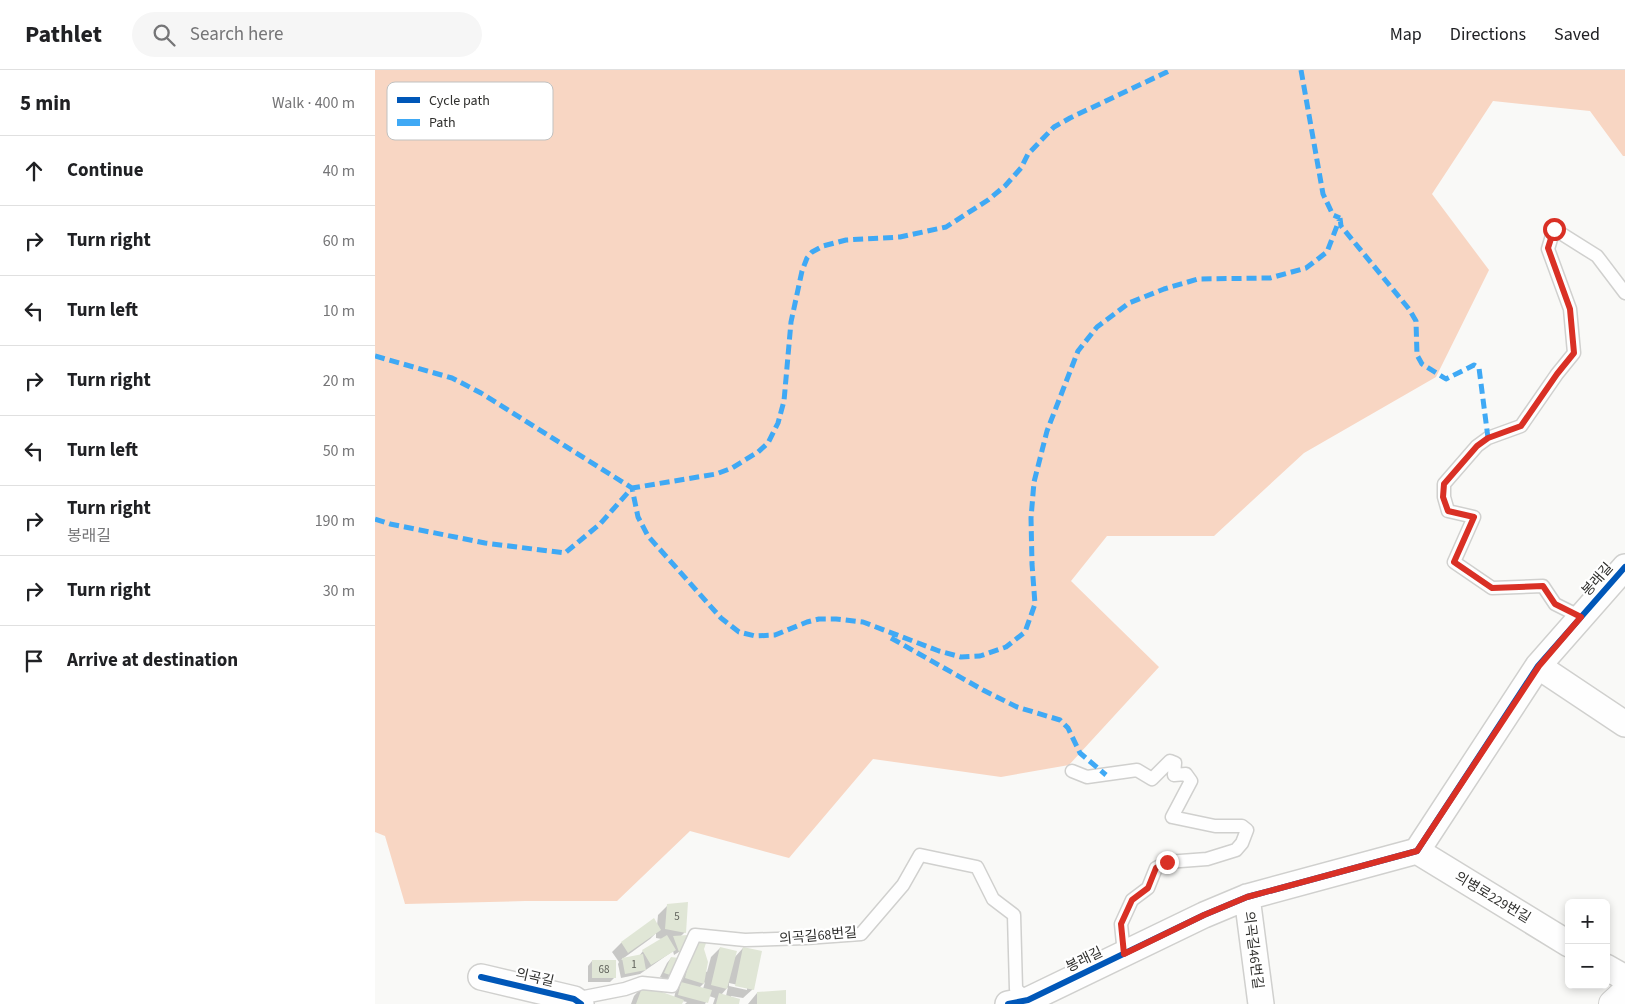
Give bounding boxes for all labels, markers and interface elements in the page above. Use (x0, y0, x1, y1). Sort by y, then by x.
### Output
search box (132, 12, 482, 57)
text: Pathlet (25, 17, 102, 52)
icon: search (150, 21, 178, 49)
text: Search here (190, 21, 284, 48)
text: Map (1390, 22, 1422, 47)
text: Directions (1450, 22, 1526, 47)
text: Saved (1554, 22, 1600, 47)
legend (387, 82, 553, 140)
text: 5 min (20, 88, 71, 118)
text: Cycle path (429, 91, 490, 111)
text: Walk · 400 m (272, 92, 355, 114)
text: Path (429, 113, 456, 133)
icon: ahead (20, 157, 48, 185)
text: Continue (67, 157, 144, 184)
text: 40 m (323, 160, 355, 182)
route start (1543, 218, 1566, 241)
icon: right (20, 227, 48, 255)
text: Turn right (67, 227, 151, 254)
text: 60 m (323, 230, 355, 252)
icon: left (20, 297, 48, 325)
text: Turn left (67, 297, 138, 324)
text: 10 m (323, 300, 355, 322)
icon: right (20, 367, 48, 395)
text: Turn right (67, 367, 151, 394)
text: 20 m (323, 370, 355, 392)
icon: left (20, 437, 48, 465)
text: Turn left (67, 437, 138, 464)
text: 50 m (323, 440, 355, 462)
text: Turn right (67, 495, 151, 522)
icon: right (20, 507, 48, 535)
text: 190 m (315, 510, 355, 532)
text: 봉래길 (67, 525, 111, 547)
street label: 봉래길 (1578, 559, 1618, 601)
icon: right (20, 577, 48, 605)
text: Turn right (67, 577, 151, 604)
text: 30 m (323, 580, 355, 602)
icon: arrive (20, 647, 48, 675)
text: Arrive at destination (67, 647, 238, 674)
route end (1156, 851, 1179, 874)
street label: 의병로229번길 (1451, 867, 1534, 928)
map controls (1565, 899, 1610, 989)
button: + (1565, 899, 1610, 944)
house number: 5 (674, 909, 680, 924)
street label: 의곡길46번길 (1238, 910, 1268, 990)
street label: 의곡길68번길 (778, 923, 858, 949)
street label: 봉래길 (1063, 942, 1106, 977)
button: − (1565, 944, 1610, 989)
house number: 1 (631, 957, 637, 972)
house number: 68 (599, 962, 610, 977)
street label: 의곡길 (514, 964, 556, 992)

